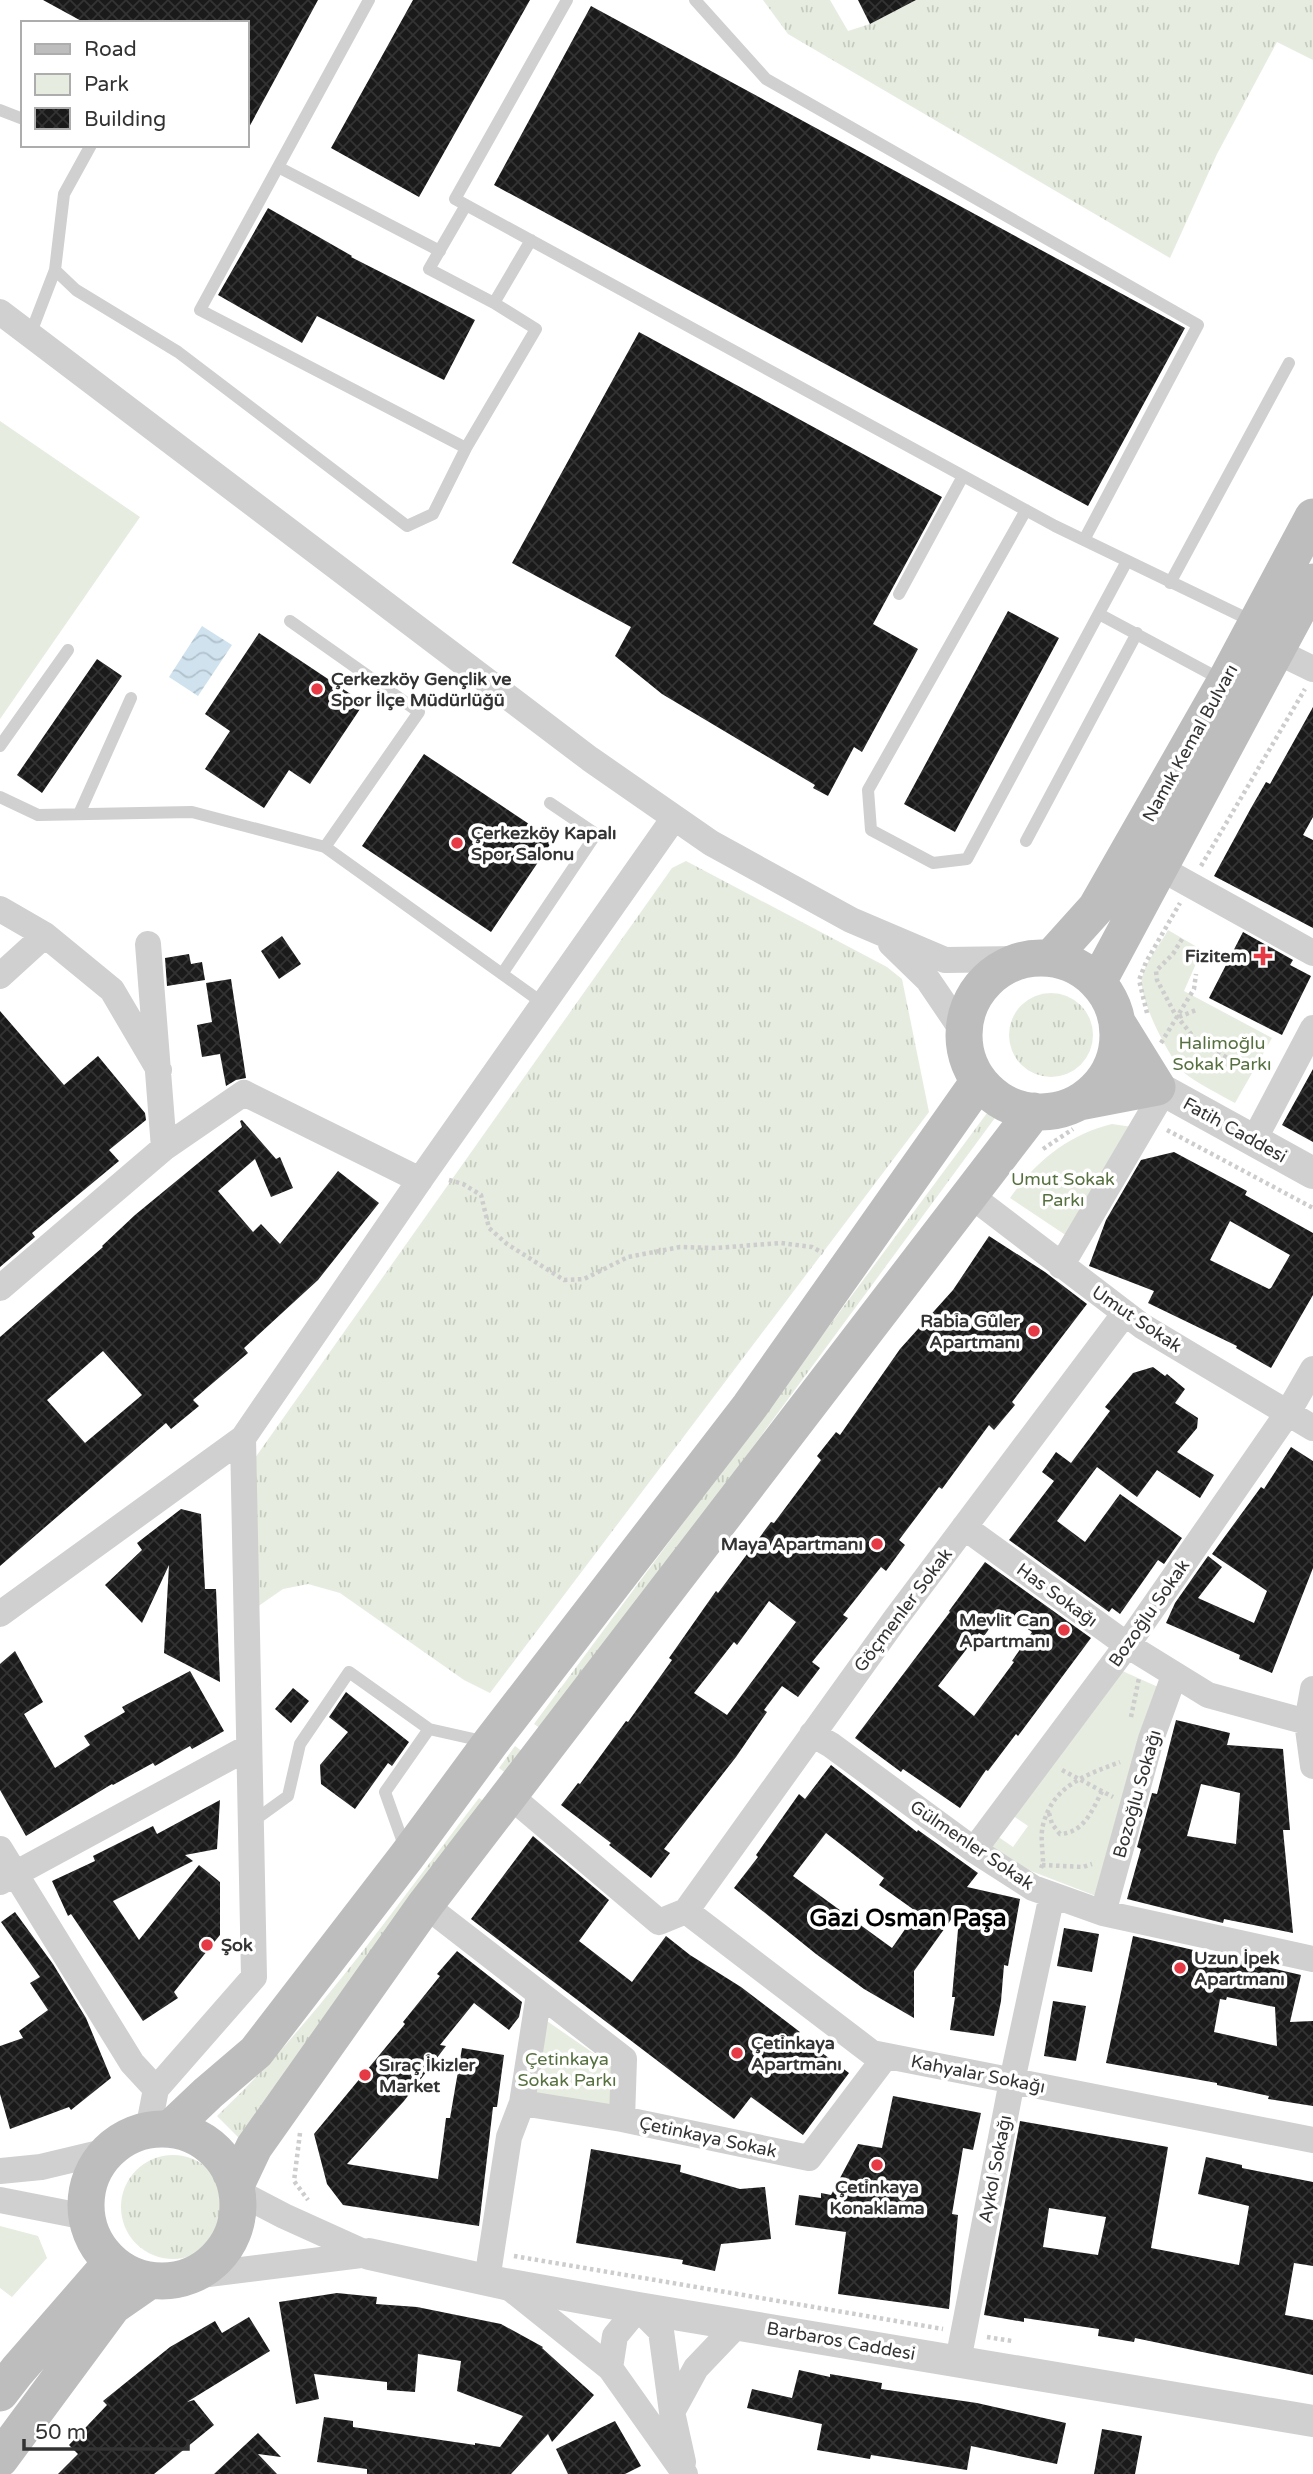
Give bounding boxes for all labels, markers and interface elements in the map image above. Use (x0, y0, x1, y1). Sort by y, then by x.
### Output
legend (21, 21, 248, 147)
text: Road (84, 37, 137, 62)
text: Park (84, 72, 129, 97)
text: Building (84, 107, 166, 132)
street label: Namık Kemal Bulvarı (1138, 660, 1242, 826)
place label: Çerkezköy Gençlik ve Spor İlçe Müdürlüğü (331, 668, 511, 711)
marker: Çerkezköy Gençlik ve Spor İlçe Müdürlüğü (309, 681, 325, 697)
place label: Çerkezköy Kapalı Spor Salonu (471, 822, 617, 865)
marker: Çerkezköy Kapalı Spor Salonu (449, 835, 465, 851)
place label: Fizitem (1185, 945, 1247, 967)
marker: Fizitem (1253, 946, 1273, 966)
park label: Halimoğlu Sokak Parkı (1172, 1032, 1272, 1075)
street label: Fatih Caddesi (1179, 1092, 1291, 1168)
park label: Umut Sokak Parkı (1011, 1168, 1115, 1211)
street label: Umut Sokak (1088, 1281, 1186, 1357)
place label: Rabia Güler Apartmanı (920, 1310, 1021, 1353)
marker: Rabia Güler Apartmanı (1026, 1323, 1042, 1339)
place label: Maya Apartmanı (721, 1533, 863, 1555)
marker: Maya Apartmanı (869, 1536, 885, 1552)
street label: Göçmenler Sokak (849, 1543, 957, 1676)
street label: Bozoğlu Sokak (1104, 1555, 1194, 1671)
street label: Has Sokağı (1012, 1558, 1102, 1632)
place label: Mevlit Can Apartmanı (959, 1609, 1050, 1652)
marker: Mevlit Can Apartmanı (1056, 1622, 1072, 1638)
street label: Bozoğlu Sokağı (1108, 1727, 1166, 1861)
street label: Gülmenler Sokak (906, 1795, 1038, 1895)
district label: Gazi Osman Paşa (809, 1904, 1007, 1933)
place label: Şok (221, 1934, 253, 1956)
marker: Şok (199, 1937, 215, 1953)
place label: Uzun İpek Apartmanı (1194, 1947, 1285, 1990)
marker: Uzun İpek Apartmanı (1172, 1960, 1188, 1976)
place label: Çetinkaya Apartmanı (751, 2032, 842, 2075)
marker: Çetinkaya Apartmanı (729, 2045, 745, 2061)
park label: Çetinkaya Sokak Parkı (517, 2048, 617, 2091)
street label: Kahyalar Sokağı (909, 2050, 1047, 2098)
place label: Sıraç İkizler Market (379, 2054, 477, 2097)
marker: Sıraç İkizler Market (357, 2067, 373, 2083)
street label: Çetinkaya Sokak (637, 2112, 779, 2162)
street label: Aykol Sokağı (974, 2113, 1016, 2225)
marker: Çetinkaya Konaklama (869, 2157, 885, 2173)
place label: Çetinkaya Konaklama (829, 2176, 925, 2219)
street label: Barbaros Caddesi (765, 2317, 917, 2365)
scale bar (24, 2408, 189, 2452)
text: 50 m (35, 2420, 86, 2445)

